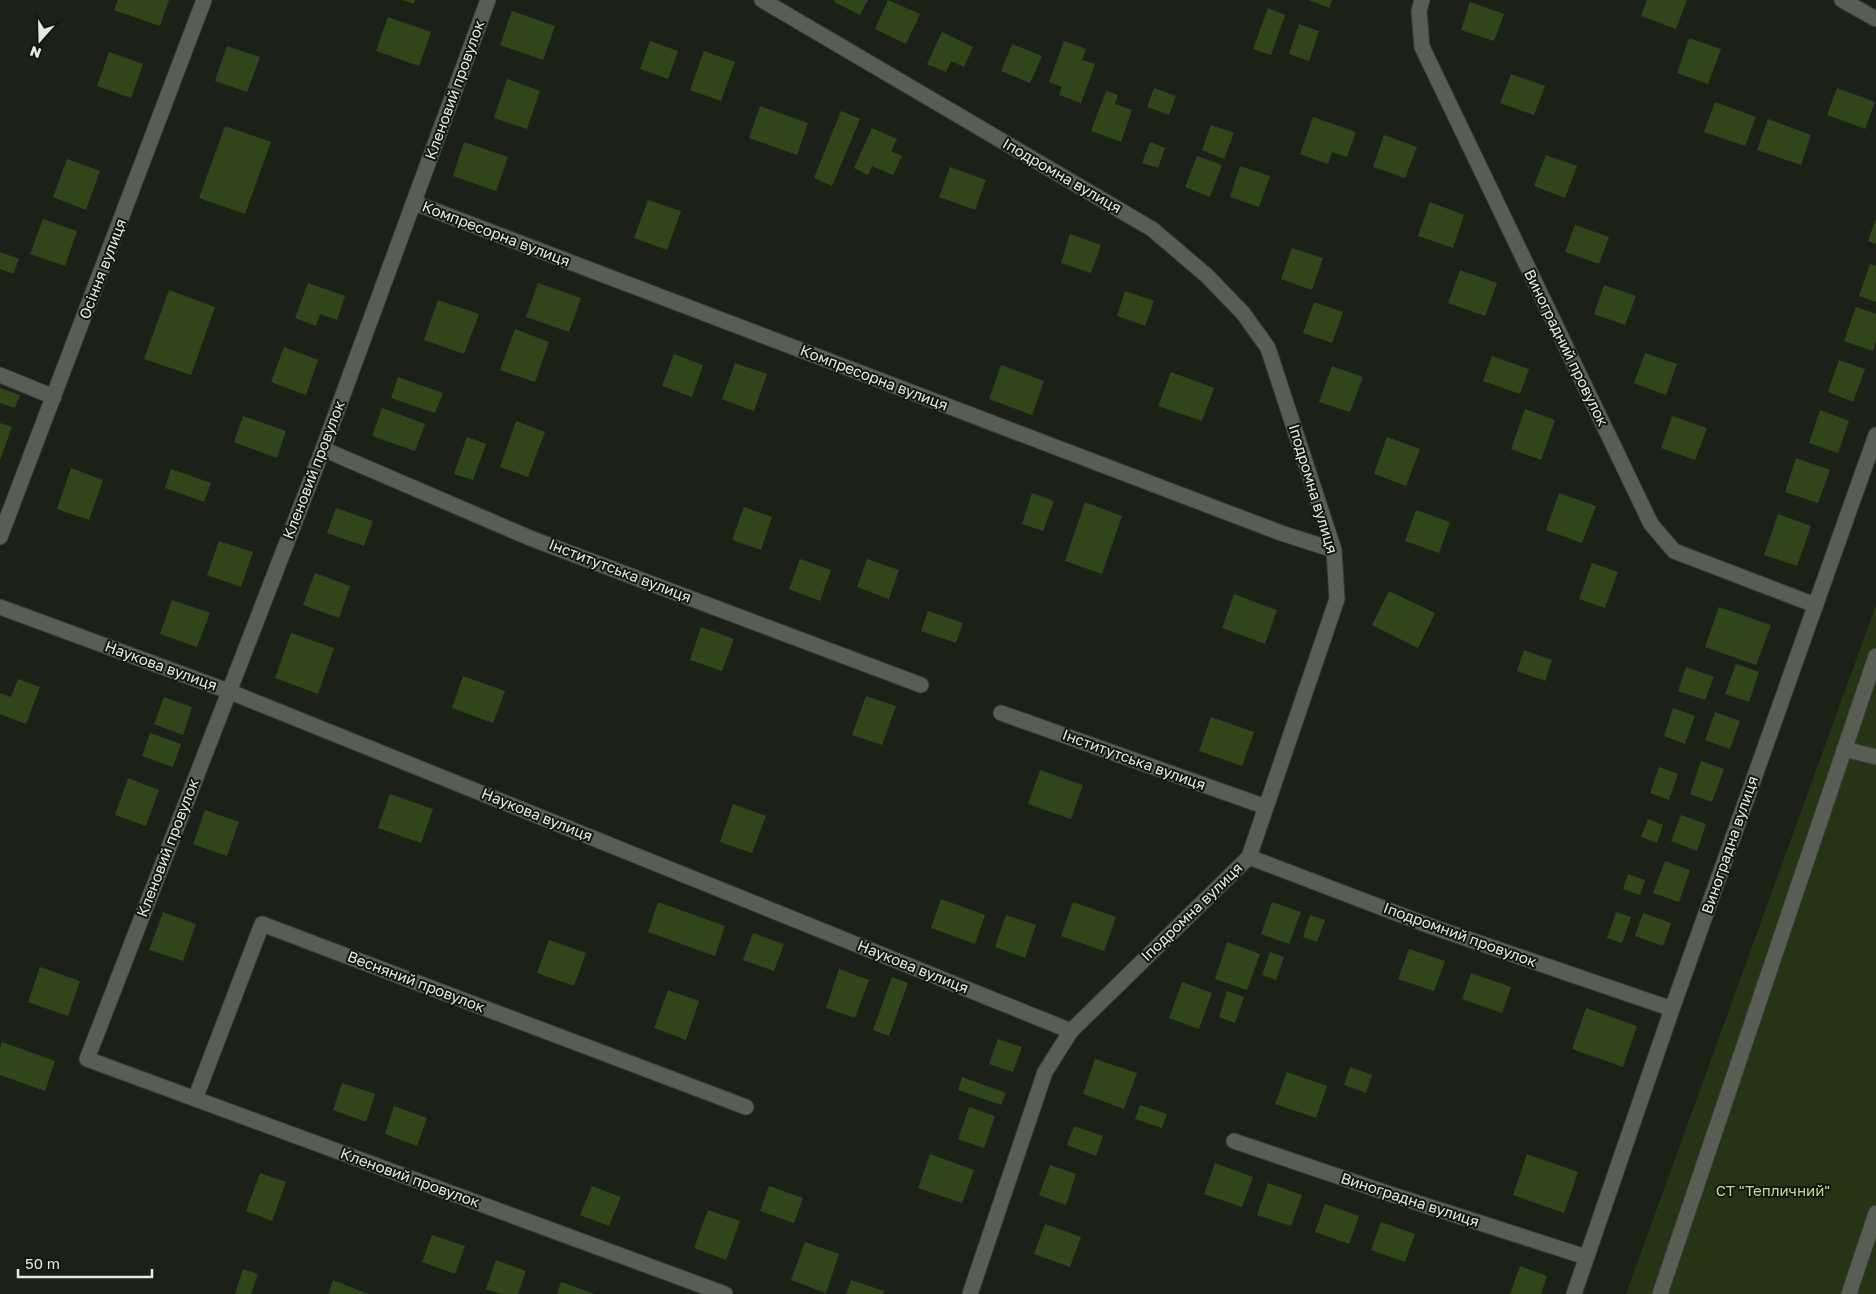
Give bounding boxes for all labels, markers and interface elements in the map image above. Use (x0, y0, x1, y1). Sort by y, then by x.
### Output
north arrow (15, 15, 65, 65)
street label: Кленовий провулок (420, 17, 488, 162)
text: N (27, 43, 43, 62)
street label: Іподромна вулиця (1000, 134, 1125, 216)
street label: Компресорна вулиця (420, 197, 573, 270)
street label: Осіння вулиця (75, 216, 129, 321)
street label: Виноградний провулок (1521, 266, 1613, 429)
street label: Компресорна вулиця (798, 341, 951, 414)
street label: Кленовий провулок (278, 398, 348, 541)
street label: Іподромна вулиця (1286, 422, 1342, 556)
street label: Інститутська вулиця (547, 535, 694, 606)
street label: Наукова вулиця (103, 636, 220, 694)
street label: Інститутська вулиця (1060, 725, 1208, 793)
street label: Виноградна вулиця (1697, 773, 1761, 916)
street label: Кленовий провулок (132, 776, 202, 919)
street label: Наукова вулиця (479, 784, 596, 845)
street label: Іподромна вулиця (1137, 858, 1246, 964)
street label: Іподромний провулок (1381, 898, 1540, 970)
street label: Наукова вулиця (855, 936, 972, 997)
street label: Весняний провулок (345, 947, 488, 1016)
street label: Кленовий провулок (338, 1143, 483, 1211)
street label: Виноградна вулиця (1339, 1168, 1482, 1230)
park label: СТ "Тепличний" (1716, 1181, 1830, 1199)
scale bar (18, 1246, 151, 1278)
text: 50 m (25, 1254, 60, 1272)

